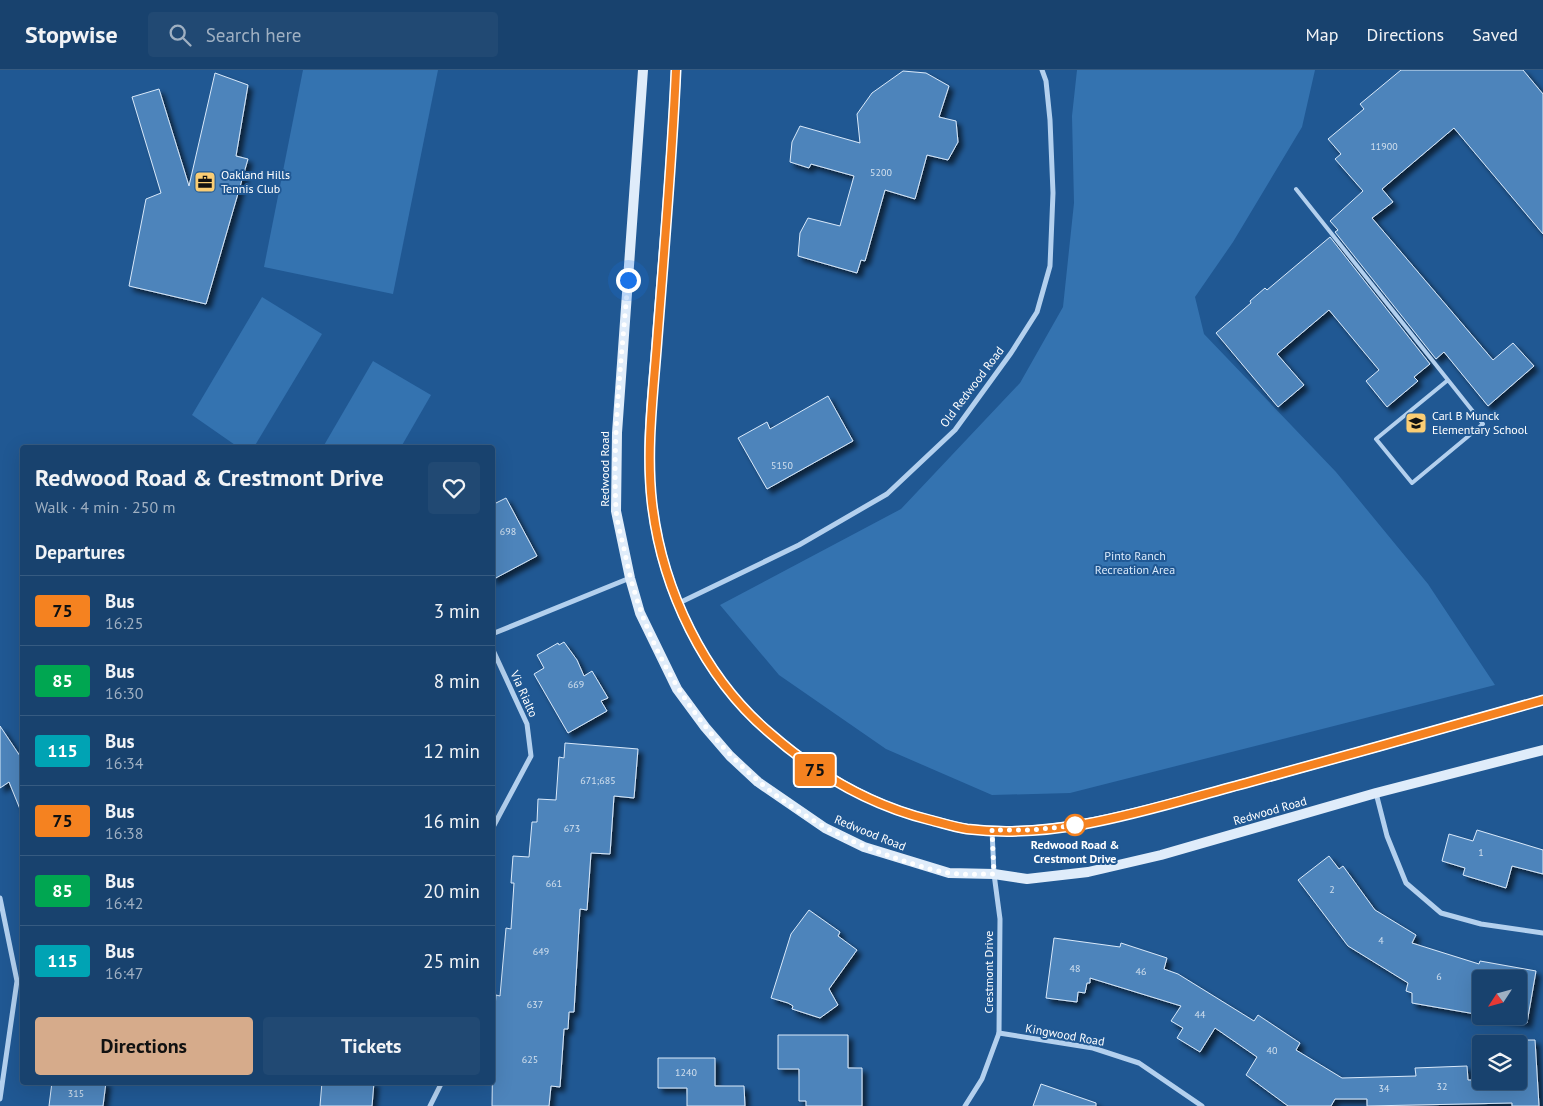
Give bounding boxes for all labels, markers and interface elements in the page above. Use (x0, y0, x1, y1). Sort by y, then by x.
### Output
search box (148, 12, 498, 57)
text: Stopwise (25, 19, 118, 50)
icon: search (166, 21, 194, 49)
text: Search here (206, 23, 302, 47)
text: Map (1306, 23, 1338, 46)
text: Directions (1366, 23, 1444, 46)
text: Saved (1472, 23, 1518, 46)
house number: 11900 (1370, 140, 1398, 153)
house number: 5200 (870, 166, 892, 179)
place label: Oakland Hills Tennis Club (221, 167, 290, 196)
office icon: Oakland Hills Tennis Club (193, 170, 217, 194)
your location (616, 268, 641, 293)
street label: Old Redwood Road (936, 343, 1007, 430)
place label: Carl B Munck Elementary School (1432, 408, 1528, 437)
school or university icon: Carl B Munck Elementary School (1404, 411, 1428, 435)
street label: Redwood Road (597, 431, 612, 507)
house number: 5150 (771, 459, 793, 472)
text: Redwood Road & Crestmont Drive (35, 462, 384, 493)
button: heart (428, 462, 480, 514)
text: Walk · 4 min · 250 m (35, 497, 175, 517)
house number: 698 (500, 525, 516, 538)
text: Departures (35, 540, 125, 564)
park label: Pinto Ranch Recreation Area (1095, 548, 1175, 577)
text: Bus (105, 589, 134, 613)
text: 75 (52, 599, 73, 622)
text: 3 min (434, 599, 480, 623)
text: 16:25 (105, 613, 143, 633)
text: Bus (105, 659, 134, 683)
street label: Via Rialto (507, 667, 541, 719)
text: 85 (52, 669, 73, 692)
text: 8 min (434, 669, 480, 693)
house number: 669 (568, 678, 584, 691)
text: 16:30 (105, 683, 143, 703)
text: Bus (105, 729, 134, 753)
text: 115 (47, 739, 78, 762)
text: 12 min (423, 739, 480, 763)
text: 16:34 (105, 753, 143, 773)
line badge: 75 (792, 754, 838, 786)
text: 75 (805, 758, 825, 781)
house number: 671;685 (580, 774, 616, 787)
street label: Redwood Road (1231, 793, 1308, 828)
text: Bus (105, 799, 134, 823)
text: 75 (52, 809, 73, 832)
text: 16 min (423, 809, 480, 833)
street label: Redwood Road (832, 811, 908, 854)
marker: Redwood Road & Crestmont Drive (1064, 814, 1086, 836)
house number: 673 (564, 822, 580, 835)
text: 16:38 (105, 823, 143, 843)
place label: Redwood Road & Crestmont Drive (1031, 837, 1119, 866)
house number: 1 (1478, 846, 1484, 859)
text: Bus (105, 869, 134, 893)
house number: 661 (546, 877, 562, 890)
text: 85 (52, 879, 73, 902)
text: 20 min (423, 879, 480, 903)
house number: 2 (1329, 883, 1335, 896)
text: 16:42 (105, 893, 143, 913)
street label: Crestmont Drive (981, 931, 996, 1013)
house number: 4 (1378, 934, 1384, 947)
text: Bus (105, 939, 134, 963)
house number: 649 (533, 945, 549, 958)
text: 115 (47, 949, 78, 972)
text: 25 min (423, 949, 480, 973)
house number: 48 (1070, 962, 1080, 975)
text: 16:47 (105, 963, 143, 983)
house number: 46 (1136, 965, 1146, 978)
house number: 6 (1436, 970, 1442, 983)
north arrow (1472, 970, 1528, 1025)
map controls (1472, 970, 1527, 1090)
house number: 637 (527, 998, 543, 1011)
house number: 44 (1195, 1008, 1206, 1021)
button: Directions (35, 1017, 253, 1075)
button: Tickets (263, 1017, 480, 1075)
street label: Kingwood Road (1024, 1020, 1106, 1049)
button: layers (1472, 1035, 1527, 1090)
house number: 40 (1267, 1044, 1278, 1057)
house number: 625 (522, 1053, 538, 1066)
house number: 1240 (675, 1066, 697, 1079)
house number: 32 (1437, 1080, 1447, 1093)
house number: 34 (1379, 1082, 1390, 1095)
house number: 315 (68, 1087, 84, 1100)

